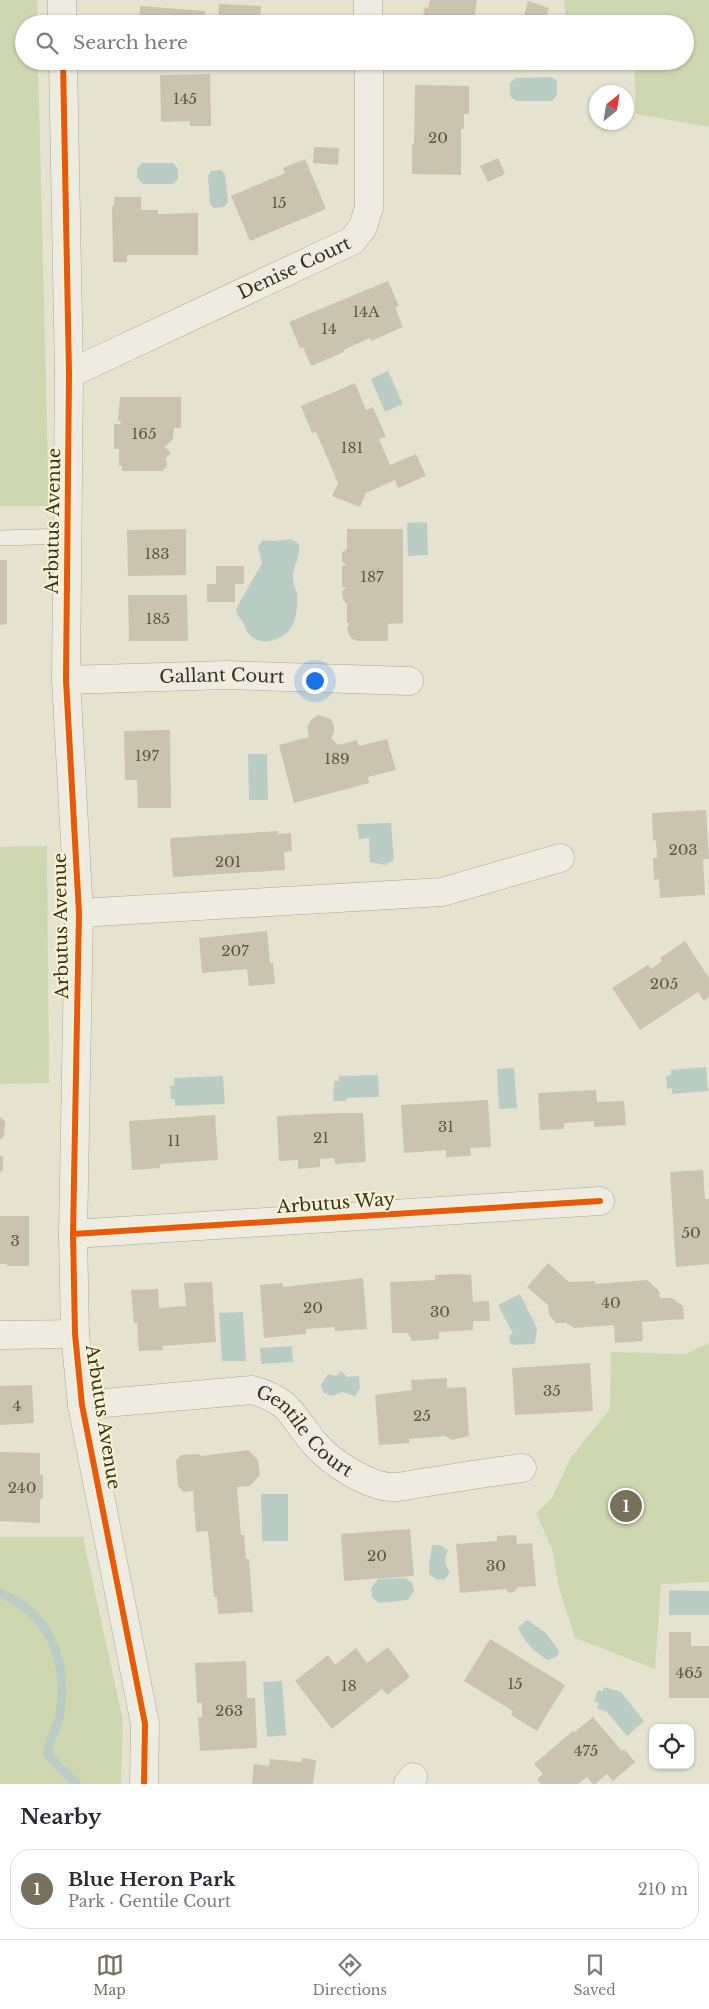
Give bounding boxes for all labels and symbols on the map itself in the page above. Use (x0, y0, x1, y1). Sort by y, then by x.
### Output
north arrow (589, 85, 634, 130)
house number: 145 (173, 89, 197, 108)
house number: 20 (428, 128, 448, 147)
house number: 15 (271, 193, 287, 212)
street label: Denise Court (234, 232, 354, 304)
house number: 14A (352, 302, 380, 321)
house number: 14 (321, 319, 337, 338)
house number: 165 (132, 424, 156, 443)
house number: 181 (341, 438, 363, 457)
street label: Arbutus Avenue (41, 448, 65, 595)
house number: 183 (144, 544, 170, 563)
house number: 187 (360, 567, 384, 586)
house number: 185 (146, 609, 170, 628)
street label: Gallant Court (159, 664, 285, 688)
your location (302, 668, 328, 694)
house number: 197 (135, 746, 159, 765)
house number: 189 (324, 749, 350, 768)
house number: 203 (668, 840, 698, 859)
house number: 201 (215, 852, 241, 871)
street label: Arbutus Avenue (49, 853, 73, 1000)
house number: 207 (221, 941, 249, 960)
house number: 205 (650, 974, 678, 993)
house number: 31 (438, 1117, 454, 1136)
house number: 21 (313, 1128, 329, 1147)
house number: 11 (167, 1131, 181, 1150)
street label: Arbutus Way (275, 1188, 396, 1218)
house number: 50 (681, 1223, 701, 1242)
house number: 3 (10, 1231, 20, 1250)
house number: 40 (601, 1293, 621, 1312)
house number: 20 (303, 1298, 323, 1317)
house number: 30 (430, 1302, 450, 1321)
street label: Arbutus Avenue (81, 1342, 125, 1491)
street label: Gentile Court (253, 1381, 357, 1482)
house number: 35 (543, 1381, 561, 1400)
house number: 4 (13, 1396, 21, 1415)
house number: 25 (413, 1406, 431, 1425)
house number: 240 (8, 1478, 36, 1497)
pin: 1 (610, 1487, 642, 1525)
house number: 20 (367, 1546, 387, 1565)
house number: 30 (486, 1556, 506, 1575)
house number: 465 (676, 1663, 702, 1682)
house number: 15 (507, 1674, 523, 1693)
house number: 18 (341, 1676, 357, 1695)
house number: 263 (215, 1701, 243, 1720)
house number: 475 (574, 1741, 598, 1760)

